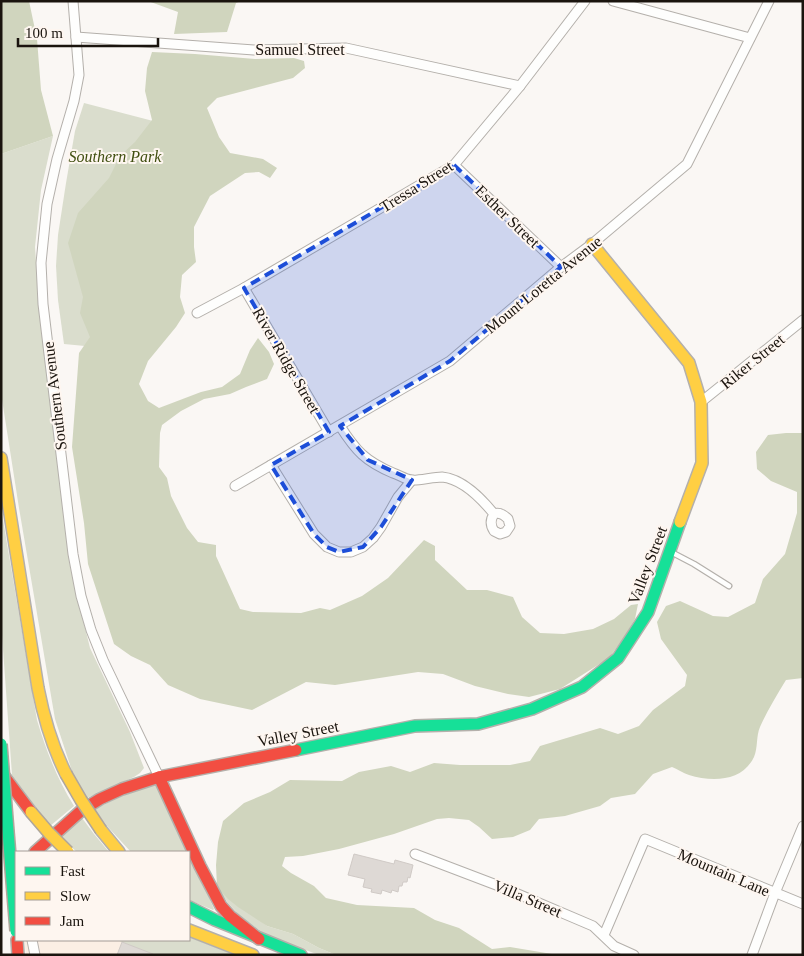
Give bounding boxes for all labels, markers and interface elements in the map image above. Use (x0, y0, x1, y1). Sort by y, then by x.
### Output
scale bar (18, 15, 158, 47)
text: 100 m (25, 25, 63, 41)
street label: Samuel Street (255, 41, 345, 58)
park label: Southern Park (69, 148, 162, 165)
street label: Tressa Street (377, 157, 456, 215)
street label: Esther Street (472, 182, 544, 251)
street label: Mount Loretta Avenue (482, 232, 605, 336)
street label: River Ridge Street (249, 304, 324, 417)
street label: Riker Street (717, 330, 788, 392)
street label: Southern Avenue (39, 341, 70, 451)
street label: Valley Street (625, 523, 671, 607)
street label: Valley Street (256, 717, 341, 751)
street label: Mountain Lane (675, 845, 772, 899)
legend (15, 851, 190, 941)
text: Fast (60, 863, 86, 879)
street label: Villa Street (491, 876, 565, 921)
text: Slow (60, 888, 91, 904)
text: Jam (60, 913, 84, 929)

